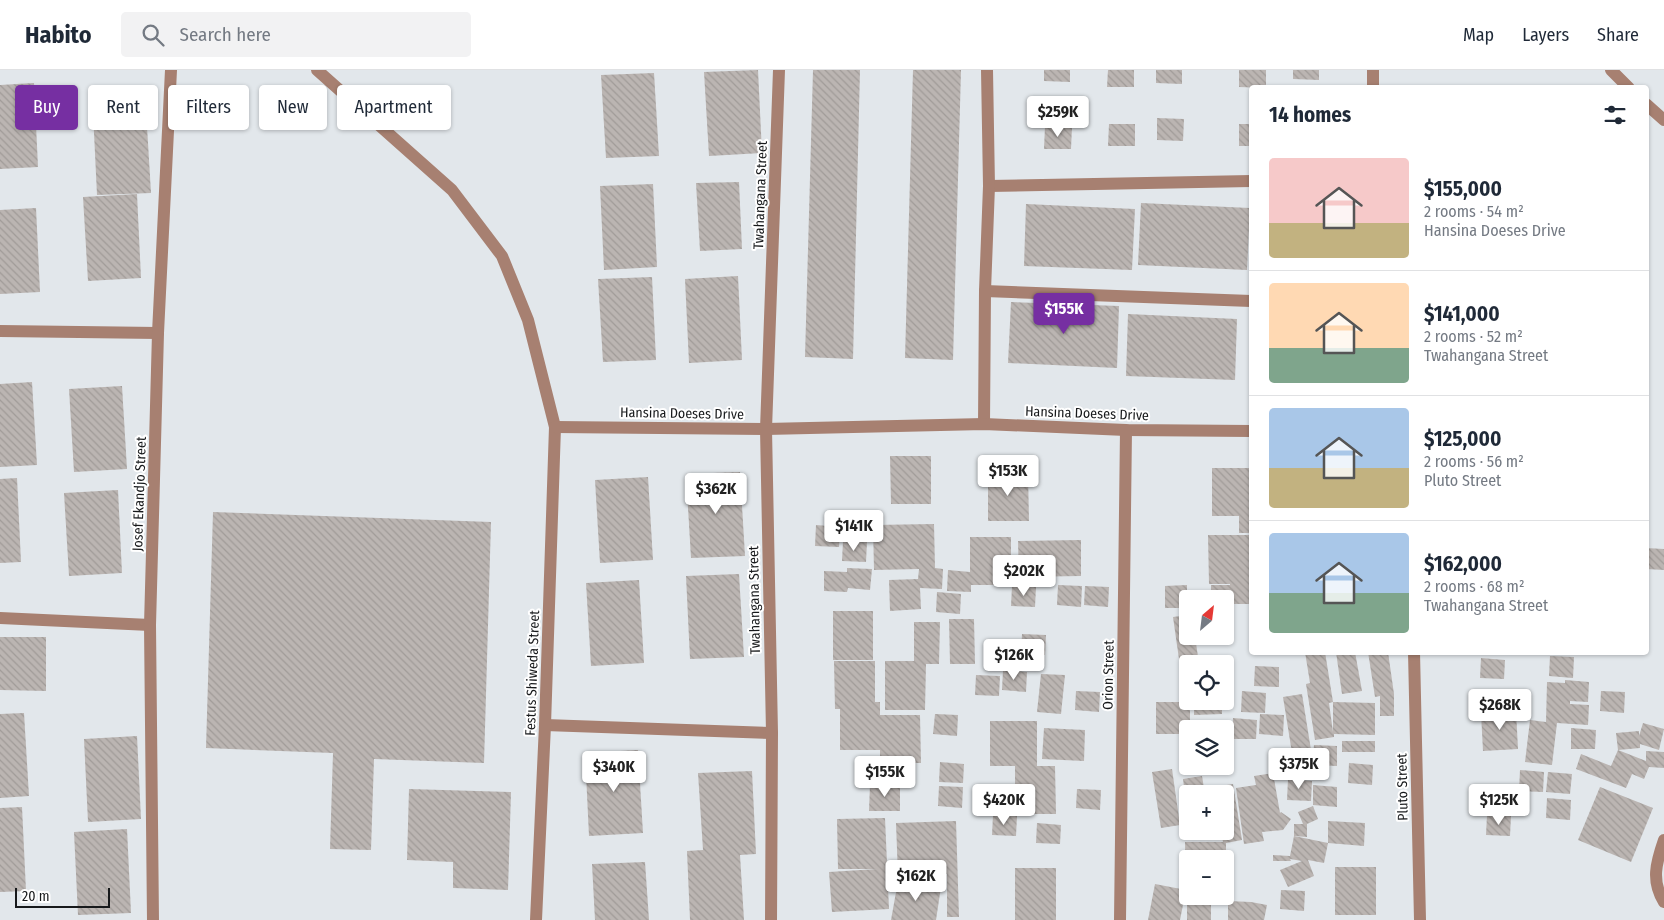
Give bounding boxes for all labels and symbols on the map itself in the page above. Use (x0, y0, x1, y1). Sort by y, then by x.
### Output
pin: $259K (1023, 96, 1093, 138)
street label: Twahangana Street (750, 140, 771, 250)
pin: $155K (1029, 292, 1099, 335)
street label: Hansina Doeses Drive (1025, 403, 1149, 424)
street label: Hansina Doeses Drive (620, 404, 744, 423)
street label: Josef Ekandjo Street (129, 436, 150, 552)
pin: $153K (973, 454, 1043, 497)
pin: $362K (681, 472, 751, 515)
pin: $141K (819, 510, 889, 552)
street label: Twahangana Street (745, 545, 764, 654)
pin: $202K (989, 554, 1059, 597)
north arrow (1179, 590, 1234, 645)
street label: Festus Shiweda Street (522, 609, 543, 736)
pin: $126K (979, 638, 1049, 681)
street label: Orion Street (1099, 640, 1118, 710)
pin: $268K (1465, 688, 1535, 731)
pin: $375K (1264, 748, 1334, 790)
pin: $340K (579, 750, 649, 793)
street label: Pluto Street (1393, 753, 1412, 821)
pin: $155K (850, 756, 920, 798)
pin: $420K (969, 784, 1039, 826)
pin: $125K (1464, 784, 1534, 826)
pin: $162K (881, 860, 951, 902)
scale bar (15, 885, 110, 908)

